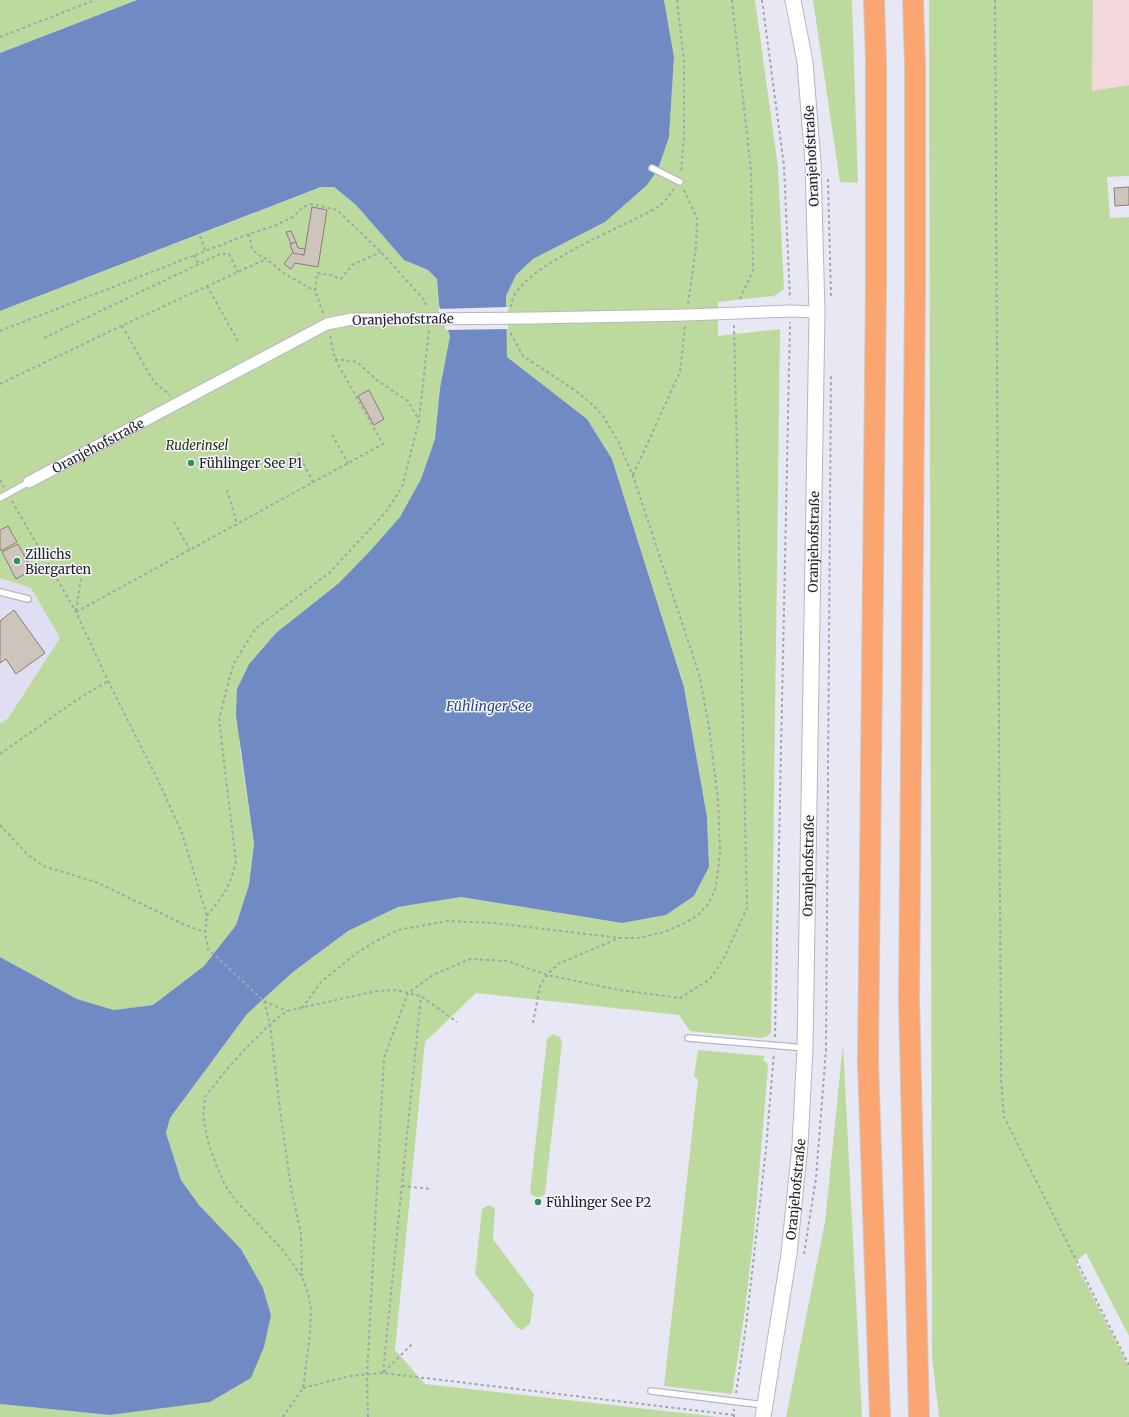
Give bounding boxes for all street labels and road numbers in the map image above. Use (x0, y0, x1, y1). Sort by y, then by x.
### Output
street label: Oranjehofstraße (800, 105, 823, 207)
street label: Oranjehofstraße (352, 310, 454, 329)
street label: Oranjehofstraße (49, 414, 147, 477)
street label: Oranjehofstraße (804, 491, 823, 593)
street label: Oranjehofstraße (799, 815, 818, 917)
street label: Oranjehofstraße (782, 1138, 809, 1241)

